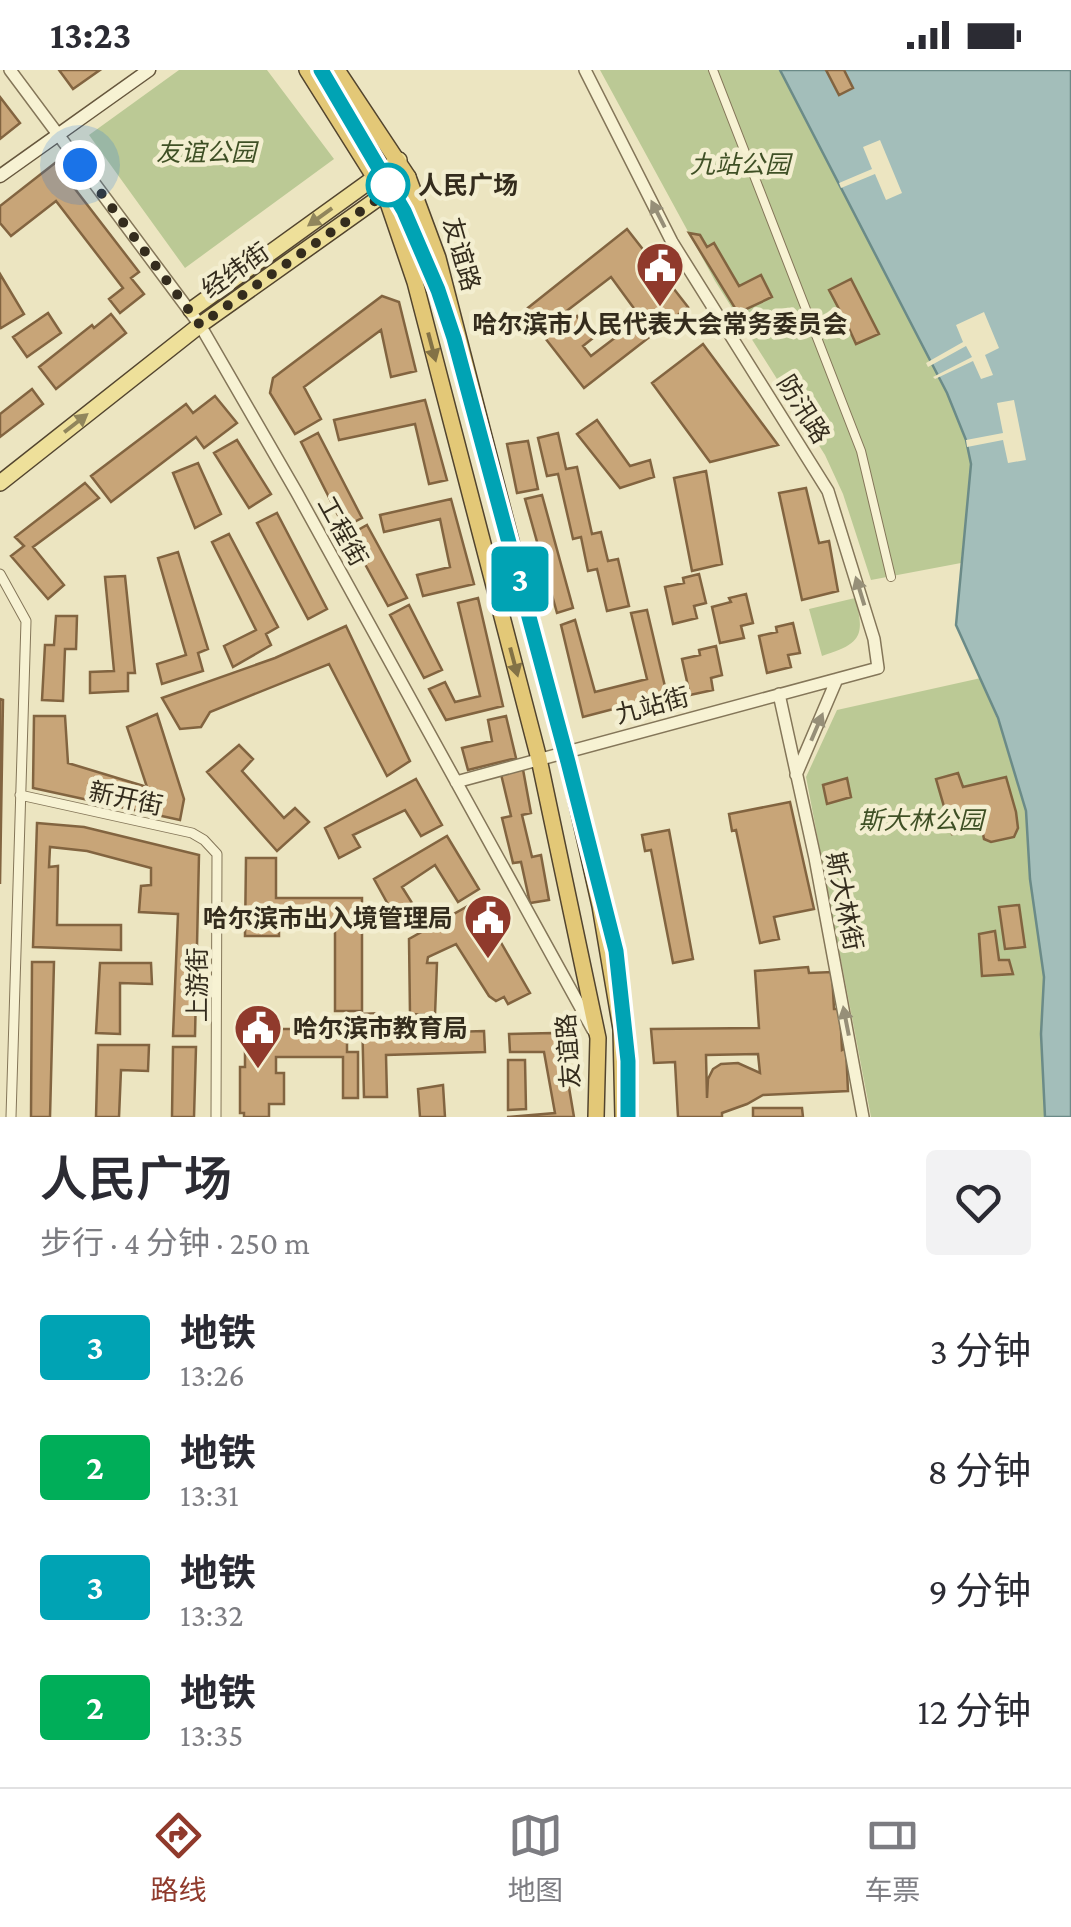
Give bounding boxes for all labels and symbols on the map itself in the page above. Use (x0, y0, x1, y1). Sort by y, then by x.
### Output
park label: 友谊公园 (156, 139, 259, 166)
your location (55, 140, 105, 190)
park label: 九站公园 (690, 151, 793, 178)
marker: 人民广场 (367, 164, 409, 206)
place label: 人民广场 (418, 172, 518, 199)
one-way arrow (650, 200, 667, 229)
one-way arrow (307, 207, 333, 226)
street label: 友谊路 (438, 214, 485, 294)
street label: 经纬街 (197, 238, 274, 303)
public building icon: 哈尔滨市人民代表大会常务委员会 (634, 240, 686, 308)
place label: 哈尔滨市人民代表大会常务委员会 (472, 311, 848, 338)
one-way arrow (425, 332, 441, 363)
street label: 防汛路 (772, 370, 835, 448)
one-way arrow (64, 413, 89, 434)
street label: 工程街 (313, 492, 373, 571)
line badge: 3 (488, 546, 552, 612)
one-way arrow (852, 576, 867, 606)
one-way arrow (507, 647, 523, 678)
street label: 九站街 (612, 683, 692, 728)
one-way arrow (809, 712, 825, 742)
street label: 新开街 (86, 777, 165, 819)
park label: 斯大林公园 (858, 807, 986, 834)
street label: 斯大林街 (822, 849, 867, 953)
public building icon: 哈尔滨市出入境管理局 (462, 892, 514, 960)
place label: 哈尔滨市出入境管理局 (203, 905, 453, 932)
street label: 上游街 (184, 947, 211, 1023)
public building icon: 哈尔滨市教育局 (232, 1002, 284, 1070)
one-way arrow (837, 1005, 853, 1036)
street label: 友谊路 (552, 1013, 585, 1089)
place label: 哈尔滨市教育局 (293, 1015, 468, 1042)

